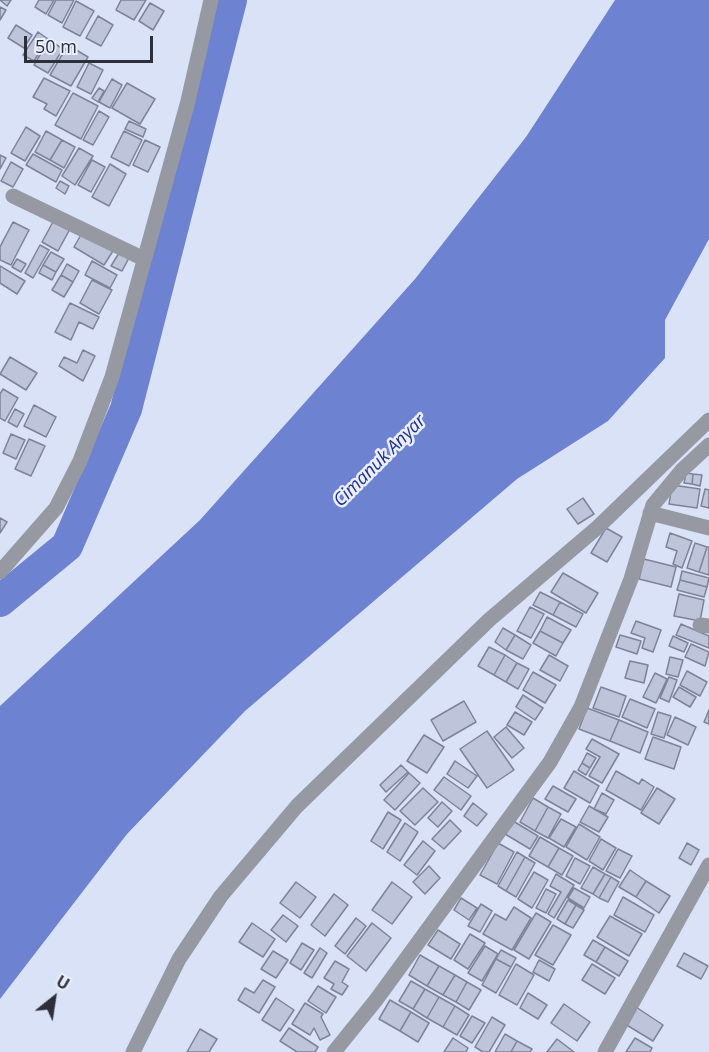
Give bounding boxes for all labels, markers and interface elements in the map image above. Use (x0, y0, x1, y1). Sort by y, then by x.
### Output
scale bar (27, 24, 156, 62)
text: 50 m (35, 34, 77, 58)
water label: Cimanuk Anyar (329, 410, 431, 512)
north arrow (24, 968, 84, 1028)
text: U (52, 970, 74, 995)

